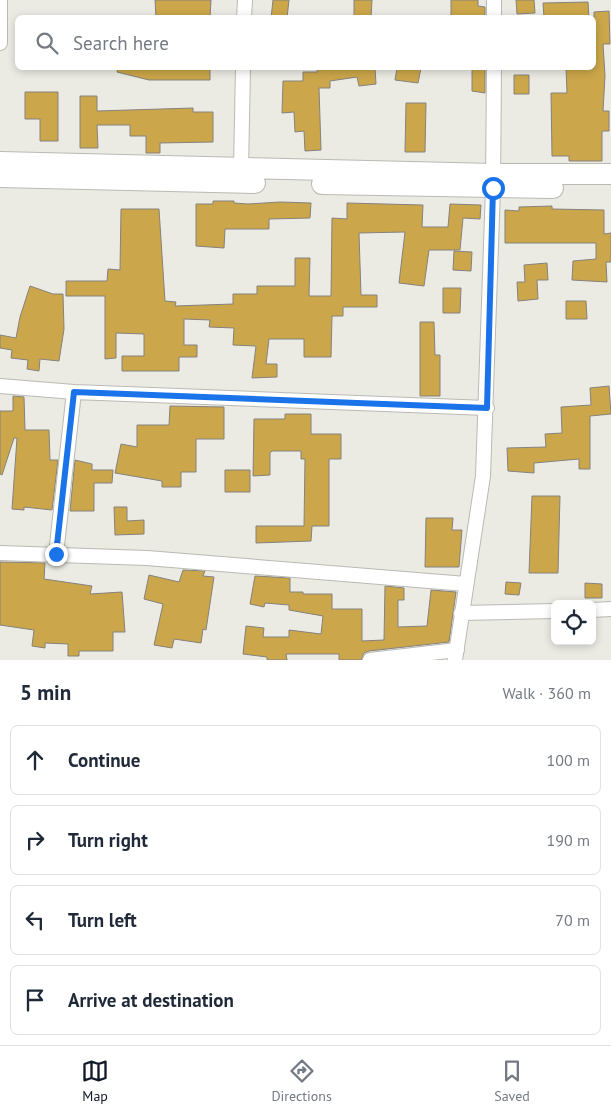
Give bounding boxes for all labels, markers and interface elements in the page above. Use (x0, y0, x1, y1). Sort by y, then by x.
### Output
search box (15, 15, 596, 70)
icon: search (33, 29, 61, 57)
text: Search here (73, 31, 169, 55)
route start (482, 177, 505, 200)
route end (45, 543, 68, 566)
map controls (551, 600, 596, 645)
button: locate (551, 600, 596, 645)
text: 5 min (20, 679, 71, 706)
text: Walk · 360 m (502, 683, 591, 703)
icon: ahead (21, 746, 49, 774)
text: Continue (68, 748, 140, 772)
text: 100 m (547, 750, 590, 770)
icon: right (21, 826, 49, 854)
text: Turn right (68, 828, 148, 852)
text: 190 m (547, 830, 590, 850)
icon: left (21, 906, 49, 934)
text: Turn left (68, 908, 137, 932)
text: 70 m (555, 910, 590, 930)
icon: arrive (21, 986, 49, 1014)
text: Arrive at destination (68, 988, 234, 1012)
tab: Map (81, 1057, 109, 1105)
tab: Directions (271, 1057, 332, 1105)
tab: Saved (494, 1057, 530, 1105)

